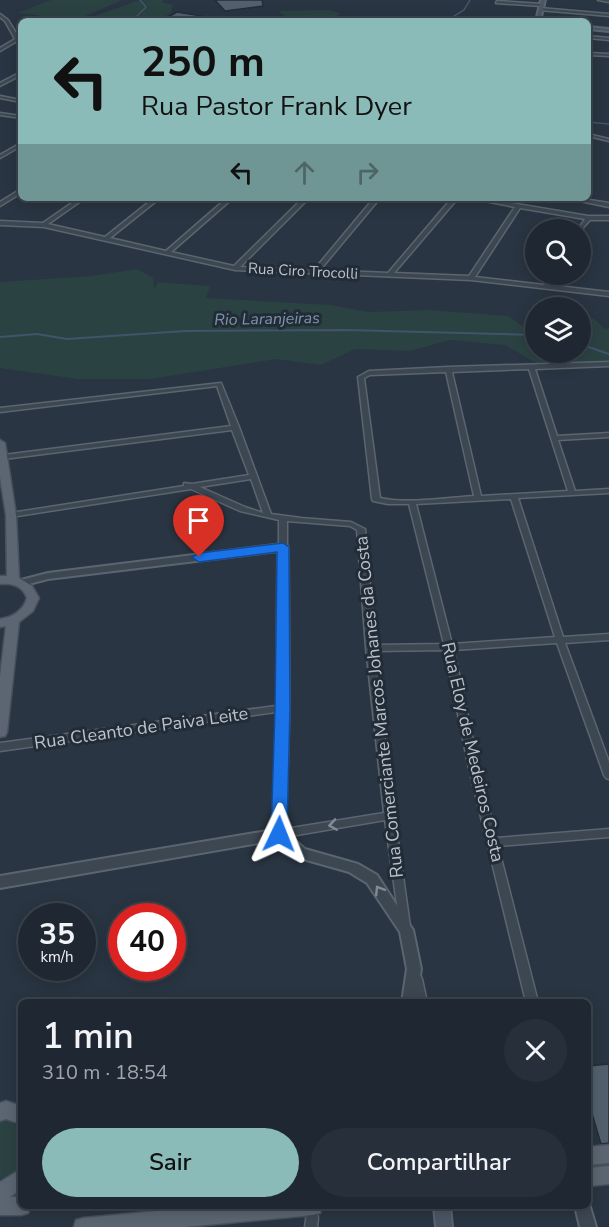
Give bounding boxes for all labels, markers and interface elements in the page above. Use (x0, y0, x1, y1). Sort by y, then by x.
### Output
text: 250 m (141, 34, 265, 91)
icon: left (42, 42, 120, 120)
text: Rua Pastor Frank Dyer (141, 88, 412, 125)
icon: left (225, 156, 258, 189)
icon: ahead (288, 156, 321, 189)
icon: right (351, 156, 384, 189)
map controls (525, 219, 591, 363)
button: search (525, 219, 591, 285)
street label: Rua Ciro Trocolli (247, 258, 359, 284)
button: layers (525, 297, 591, 363)
water label: Rio Laranjeiras (214, 307, 320, 331)
pin (173, 495, 224, 557)
icon: arrive (182, 504, 215, 537)
street label: Rua Comerciante Marcos Johanes da Costa (349, 535, 409, 879)
street label: Rua Eloy de Medeiros Costa (436, 640, 510, 864)
street label: Rua Cleanto de Paiva Leite (33, 701, 249, 755)
position arrow (247, 802, 311, 866)
one-way arrow (329, 818, 339, 831)
one-way arrow (375, 886, 387, 896)
speed limit sign: 40 (108, 903, 186, 981)
text: 35 (39, 914, 75, 955)
text: km/h (40, 947, 74, 967)
text: 1 min (42, 1012, 134, 1061)
button: close (504, 1019, 567, 1082)
text: 310 m · 18:54 (42, 1059, 168, 1086)
button: Sair (42, 1128, 299, 1197)
button: Compartilhar (311, 1128, 567, 1197)

